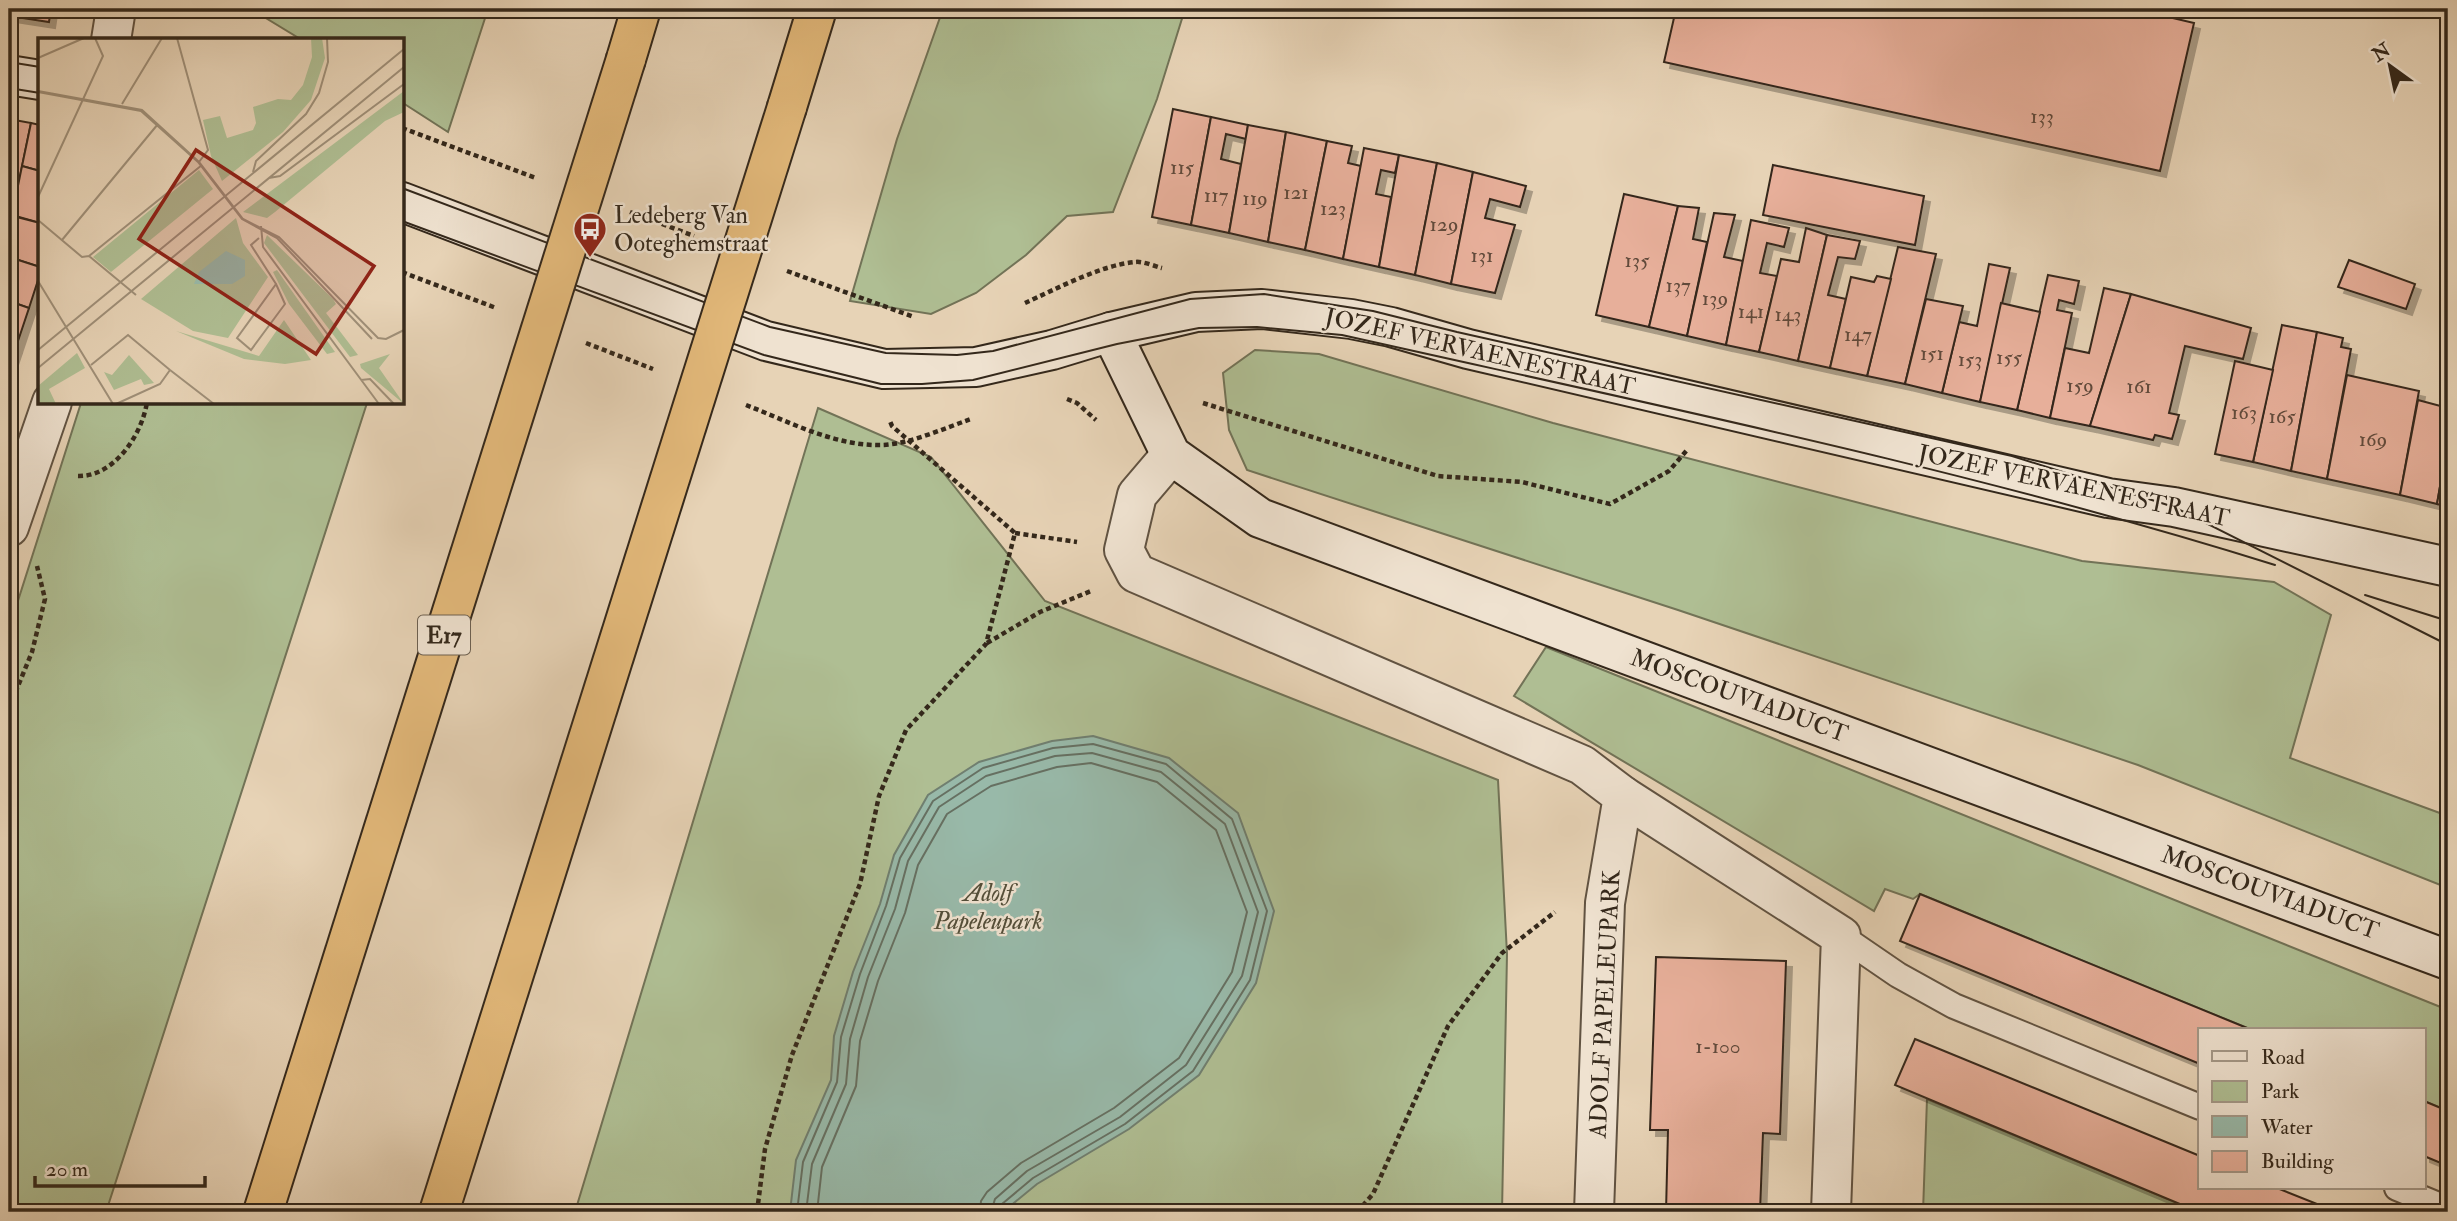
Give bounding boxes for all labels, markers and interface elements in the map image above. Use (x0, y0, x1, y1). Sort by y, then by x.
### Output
north arrow (2356, 32, 2426, 102)
text: N (2367, 37, 2396, 68)
inset map (38, 38, 404, 404)
house number: 133 (2030, 103, 2054, 130)
house number: 115 (1170, 154, 1195, 181)
house number: 121 (1283, 179, 1309, 206)
house number: 117 (1204, 182, 1229, 209)
house number: 119 (1242, 185, 1268, 212)
house number: 123 (1320, 195, 1346, 222)
place label: Ledeberg Van Ooteghemstraat (614, 200, 769, 259)
bus stop icon: Ledeberg Van Ooteghemstraat (571, 210, 609, 259)
house number: 129 (1430, 211, 1458, 238)
house number: 131 (1470, 242, 1494, 269)
house number: 135 (1625, 247, 1650, 274)
house number: 137 (1665, 272, 1691, 299)
house number: 139 (1702, 285, 1728, 312)
house number: 141 (1738, 298, 1764, 325)
street label: JOZEF VERVAENESTRAAT (1321, 301, 1638, 403)
house number: 143 (1775, 301, 1801, 328)
house number: 147 (1844, 321, 1872, 348)
house number: 151 (1920, 340, 1944, 367)
house number: 155 (1996, 344, 2023, 371)
house number: 153 (1958, 346, 1982, 373)
house number: 159 (2066, 372, 2094, 399)
house number: 161 (2126, 373, 2152, 400)
house number: 163 (2231, 399, 2257, 426)
house number: 165 (2268, 403, 2296, 430)
house number: 169 (2359, 426, 2387, 453)
street label: JOZEF VERVAENESTRAAT (1914, 438, 2233, 534)
road number: E17 (418, 615, 470, 654)
street label: MOSCOUVIADUCT (1626, 642, 1852, 750)
street label: MOSCOUVIADUCT (2157, 839, 2383, 947)
street label: ADOLF PAPELEUPARK (1582, 869, 1628, 1140)
park label: Adolf Papeleupark (932, 878, 1043, 937)
legend (2198, 1028, 2426, 1190)
house number: 1-100 (1695, 1033, 1741, 1060)
text: Road (2261, 1044, 2306, 1071)
text: Park (2261, 1078, 2299, 1105)
text: Water (2260, 1114, 2313, 1141)
scale bar (35, 1144, 205, 1188)
text: Building (2261, 1148, 2334, 1175)
text: 20 m (46, 1156, 88, 1183)

